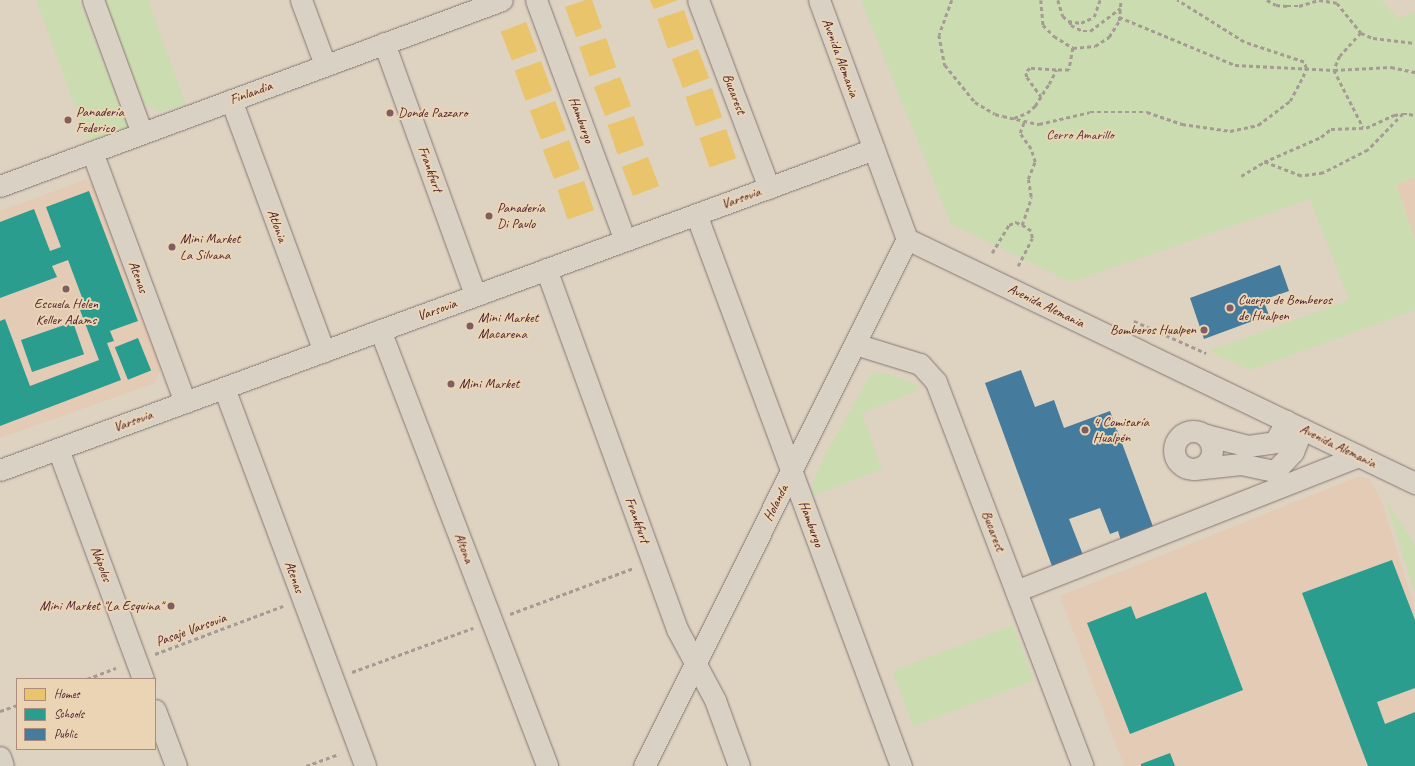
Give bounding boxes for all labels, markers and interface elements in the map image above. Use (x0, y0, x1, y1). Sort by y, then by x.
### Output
street label: Avenida Alemania (818, 16, 862, 100)
street label: Bucarest (719, 71, 749, 117)
street label: Finlandia (227, 78, 275, 108)
street label: Hamburgo (565, 95, 597, 145)
place label: Panadería Federico (76, 104, 124, 136)
place label: Donde Pazzaro (398, 105, 467, 121)
marker: Donde Pazzaro (385, 108, 395, 118)
marker: Panadería Federico (63, 115, 73, 125)
park label: Cerro Amarillo (1046, 127, 1114, 143)
street label: Frankfurt (414, 144, 446, 194)
street label: Varsovia (719, 183, 763, 213)
place label: Panadería Di Paulo (497, 200, 545, 232)
street label: Atlonia (263, 207, 291, 245)
marker: Panadería Di Paulo (484, 211, 494, 221)
place label: Mini Market La Silvana (180, 231, 241, 264)
marker: Mini Market La Silvana (167, 242, 177, 252)
street label: Atenas (124, 259, 152, 295)
street label: Avenida Alemania (1005, 280, 1087, 332)
marker: Escuela Helen Keller Adams (61, 284, 71, 294)
place label: Cuerpo de Bomberos de Hualpen (1238, 292, 1332, 324)
street label: Varsovia (415, 295, 459, 325)
place label: Escuela Helen Keller Adams (34, 296, 98, 328)
marker: Cuerpo de Bomberos de Hualpen (1225, 303, 1235, 313)
place label: Mini Market Macarena (478, 310, 539, 342)
marker: Mini Market Macarena (465, 321, 475, 331)
place label: Bomberos Hualpen (1110, 322, 1196, 338)
marker: Bomberos Hualpen (1199, 325, 1209, 335)
place label: Mini Market (459, 376, 520, 392)
marker: Mini Market (446, 379, 456, 389)
street label: Varsovia (111, 406, 155, 436)
place label: 4 Comisaría Hualpén (1093, 414, 1149, 446)
street label: Avenida Alemania (1297, 420, 1379, 472)
marker: 4 Comisaría Hualpén (1080, 425, 1090, 435)
street label: Holanda (760, 482, 792, 524)
street label: Frankfurt (621, 495, 653, 545)
street label: Hamburgo (795, 499, 827, 549)
street label: Bucarest (978, 508, 1008, 554)
street label: Altona (451, 531, 477, 565)
street label: Nápoles (87, 544, 115, 584)
street label: Atenas (280, 559, 308, 595)
place label: Mini Market "La Esquina" (40, 598, 163, 614)
marker: Mini Market "La Esquina" (166, 601, 176, 611)
street label: Pasaje Varsovia (154, 610, 228, 650)
legend (16, 678, 156, 750)
text: Homes (54, 686, 80, 702)
text: Schools (54, 706, 84, 722)
text: Public (54, 726, 78, 742)

